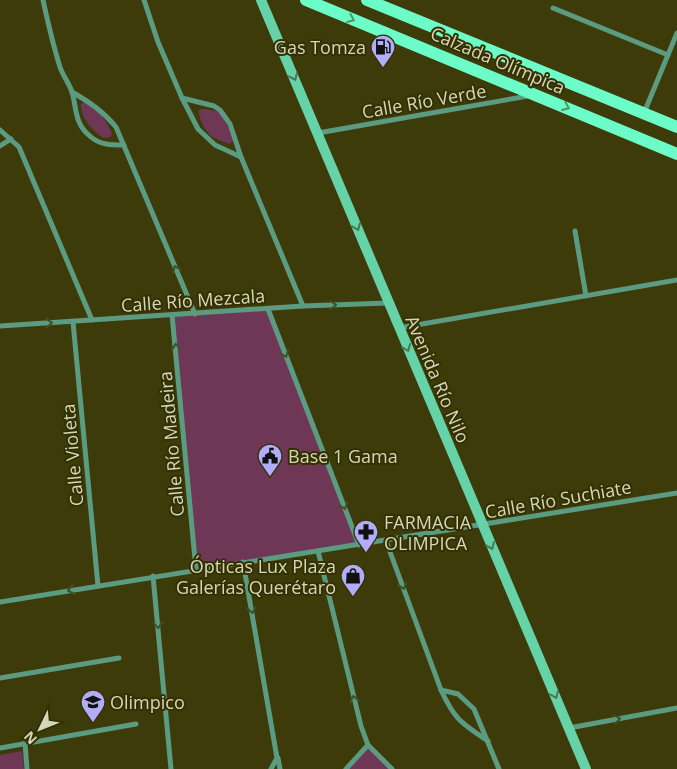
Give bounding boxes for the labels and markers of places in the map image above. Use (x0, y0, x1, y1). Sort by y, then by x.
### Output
fuel station icon: Gas Tomza (370, 34, 396, 68)
place label: Gas Tomza (274, 35, 366, 59)
public building icon: Base 1 Gama (257, 443, 283, 477)
place label: Base 1 Gama (288, 444, 398, 468)
place label: FARMACIA OLIMPICA (384, 510, 472, 555)
pharmacy icon: FARMACIA OLIMPICA (353, 519, 379, 553)
place label: Ópticas Lux Plaza Galerías Querétaro (176, 554, 336, 599)
shop icon: Ópticas Lux Plaza Galerías Querétaro (340, 563, 366, 597)
school or university icon: Olimpico (80, 689, 106, 723)
place label: Olimpico (110, 690, 185, 714)

